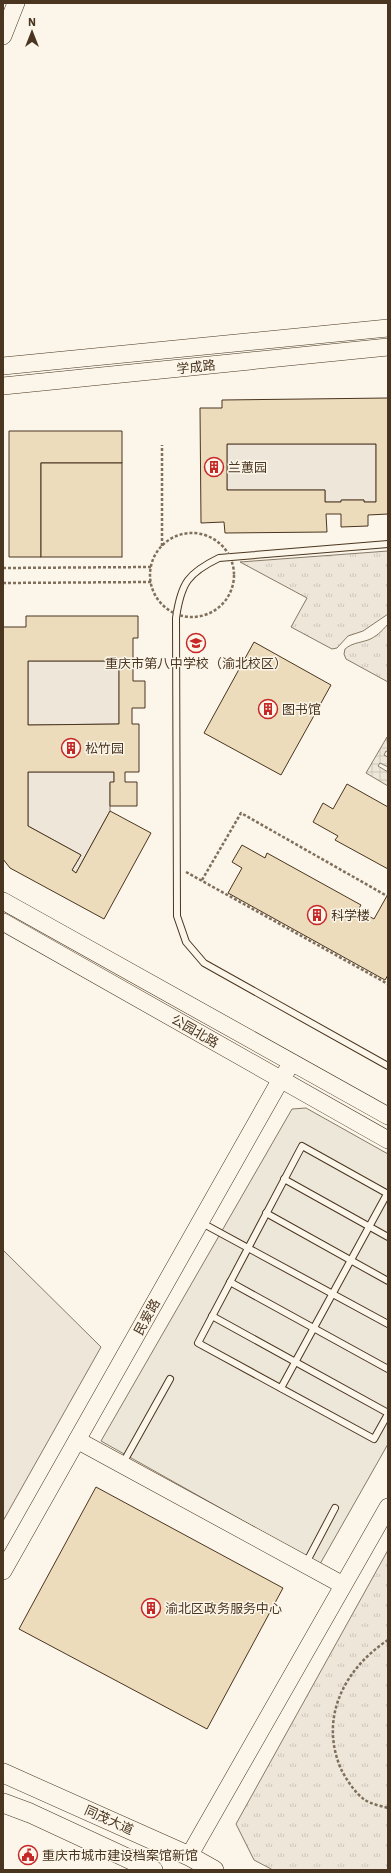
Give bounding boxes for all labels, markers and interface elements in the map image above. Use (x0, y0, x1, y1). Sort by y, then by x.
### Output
north arrow (12, 12, 52, 52)
text: N (28, 15, 36, 29)
street label: 学成路 (176, 357, 216, 377)
building icon: 兰蕙园 (203, 456, 225, 478)
place label: 兰蕙园 (228, 459, 267, 476)
school or university icon: 重庆市第八中学校（渝北校区） (185, 632, 207, 654)
place label: 重庆市第八中学校（渝北校区） (105, 655, 287, 672)
building icon: 图书馆 (257, 698, 279, 720)
place label: 图书馆 (282, 701, 321, 718)
building icon: 松竹园 (60, 737, 82, 759)
place label: 松竹园 (85, 740, 124, 757)
building icon: 科学楼 (306, 904, 328, 926)
place label: 科学楼 (331, 907, 370, 924)
street label: 公园北路 (168, 1011, 222, 1051)
street label: 民爱路 (130, 1296, 164, 1338)
building icon: 渝北区政务服务中心 (140, 1597, 162, 1619)
place label: 渝北区政务服务中心 (165, 1600, 282, 1617)
street label: 同茂大道 (82, 1802, 136, 1838)
public building icon: 重庆市城市建设档案馆新馆 (17, 1844, 39, 1866)
place label: 重庆市城市建设档案馆新馆 (42, 1847, 198, 1864)

